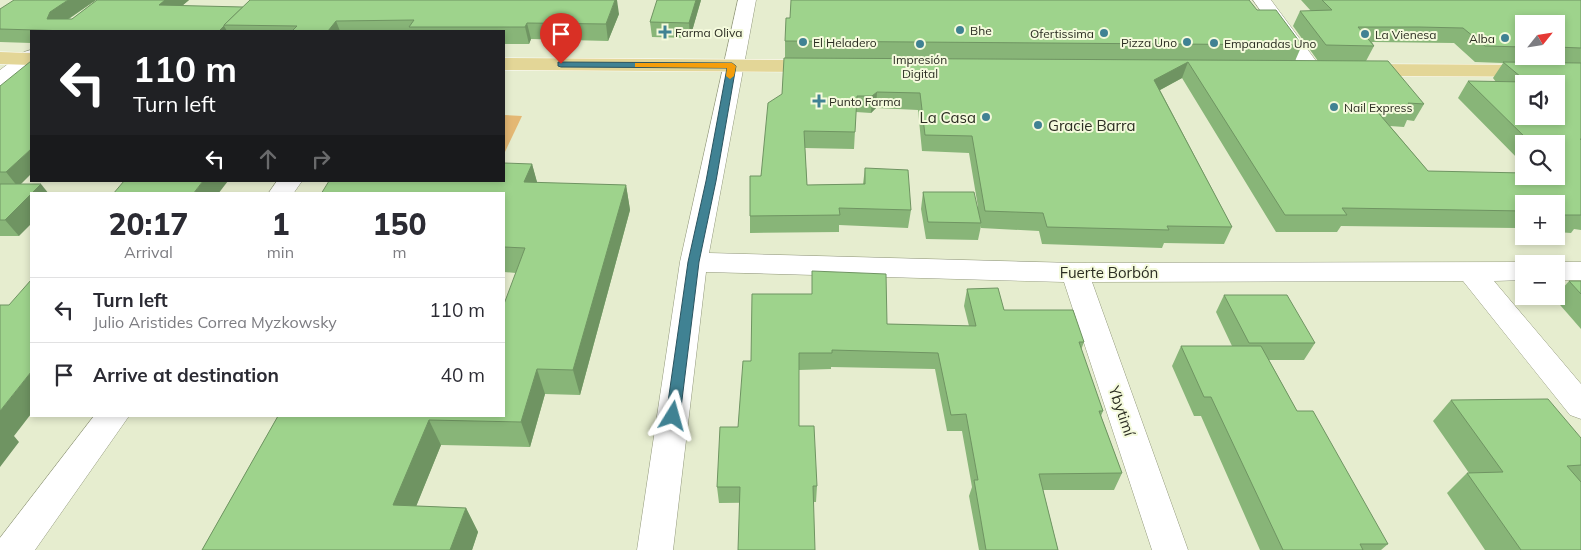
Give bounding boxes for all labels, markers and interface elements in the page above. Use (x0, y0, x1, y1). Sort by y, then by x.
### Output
pin (540, 13, 582, 64)
north arrow (1515, 15, 1565, 65)
map controls (1515, 15, 1565, 305)
icon: arrive (547, 20, 575, 48)
place label: Bhe (970, 23, 992, 38)
marker: Bhe (954, 24, 966, 36)
place label: Farma Oliva (675, 25, 742, 40)
marker: Farma Oliva (659, 26, 671, 38)
place label: Ofertissima (1030, 26, 1094, 41)
marker: Ofertissima (1098, 27, 1110, 39)
place label: La Vienesa (1375, 27, 1436, 42)
marker: La Vienesa (1359, 28, 1371, 40)
place label: Alba (1469, 31, 1495, 46)
marker: Alba (1499, 32, 1511, 44)
place label: El Heladero (813, 35, 877, 50)
place label: Pizza Uno (1121, 35, 1177, 50)
marker: El Heladero (797, 36, 809, 48)
marker: Pizza Uno (1181, 36, 1193, 48)
place label: Empanadas Uno (1224, 36, 1317, 51)
marker: Empanadas Uno (1208, 37, 1220, 49)
marker: Impresión Digital (914, 38, 926, 50)
text: 110 m (133, 47, 237, 91)
icon: left (50, 50, 115, 115)
place label: Impresión Digital (893, 52, 947, 81)
button: sound (1515, 75, 1565, 125)
text: Turn left (133, 90, 216, 118)
place label: Punto Farma (829, 94, 901, 109)
marker: Punto Farma (813, 95, 825, 107)
place label: Nail Express (1344, 100, 1412, 115)
marker: Nail Express (1328, 101, 1340, 113)
place label: La Casa (919, 108, 976, 127)
marker: La Casa (980, 111, 992, 123)
place label: Gracie Barra (1048, 116, 1135, 135)
marker: Gracie Barra (1032, 119, 1044, 131)
button: search (1515, 135, 1565, 185)
icon: left (201, 145, 229, 173)
icon: ahead (254, 145, 282, 173)
icon: right (307, 145, 335, 173)
button: + (1515, 195, 1565, 245)
text: 20:17 (108, 205, 188, 243)
text: 1 (271, 205, 289, 243)
text: 150 (373, 205, 427, 243)
text: Arrival (124, 242, 173, 262)
text: min (267, 242, 294, 262)
text: m (392, 242, 407, 262)
button: − (1515, 255, 1565, 305)
street label: Fuerte Borbón (1060, 263, 1158, 282)
text: Turn left (93, 288, 168, 312)
icon: left (50, 296, 78, 324)
text: 110 m (429, 298, 485, 322)
text: Julio Aristides Correa Myzkowsky (93, 312, 337, 332)
icon: arrive (50, 361, 78, 389)
text: Arrive at destination (93, 363, 279, 387)
text: 40 m (441, 363, 485, 387)
street label: Ybytimí (1104, 383, 1140, 440)
position arrow (646, 389, 698, 441)

